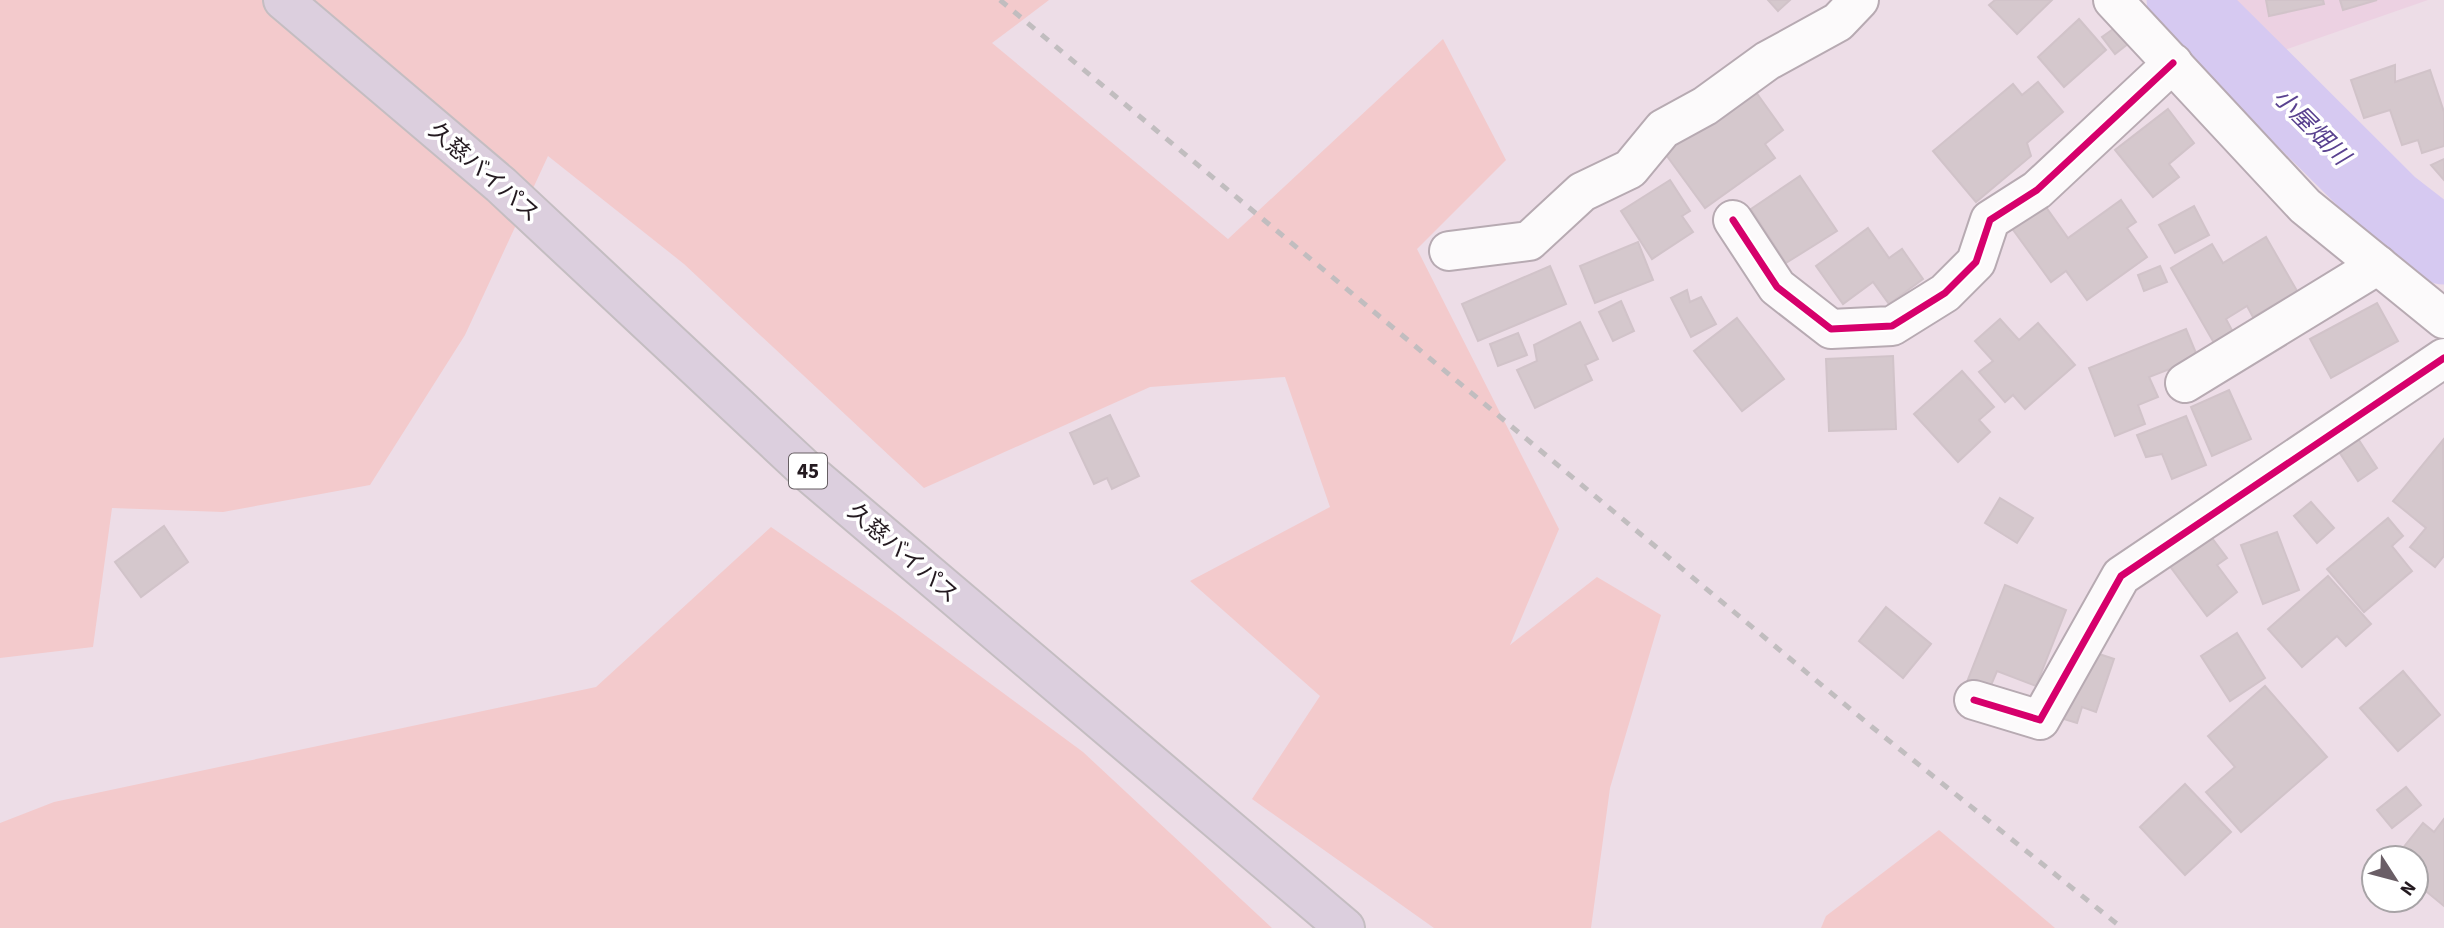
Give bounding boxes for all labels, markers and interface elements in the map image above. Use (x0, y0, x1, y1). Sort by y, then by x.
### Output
water label: 小屋畑川 (2265, 81, 2359, 175)
street label: 久慈バイパス (421, 114, 547, 230)
road number: 45 (789, 454, 827, 489)
street label: 久慈バイパス (840, 495, 966, 611)
north arrow (2360, 844, 2430, 914)
text: N (2393, 875, 2422, 901)

